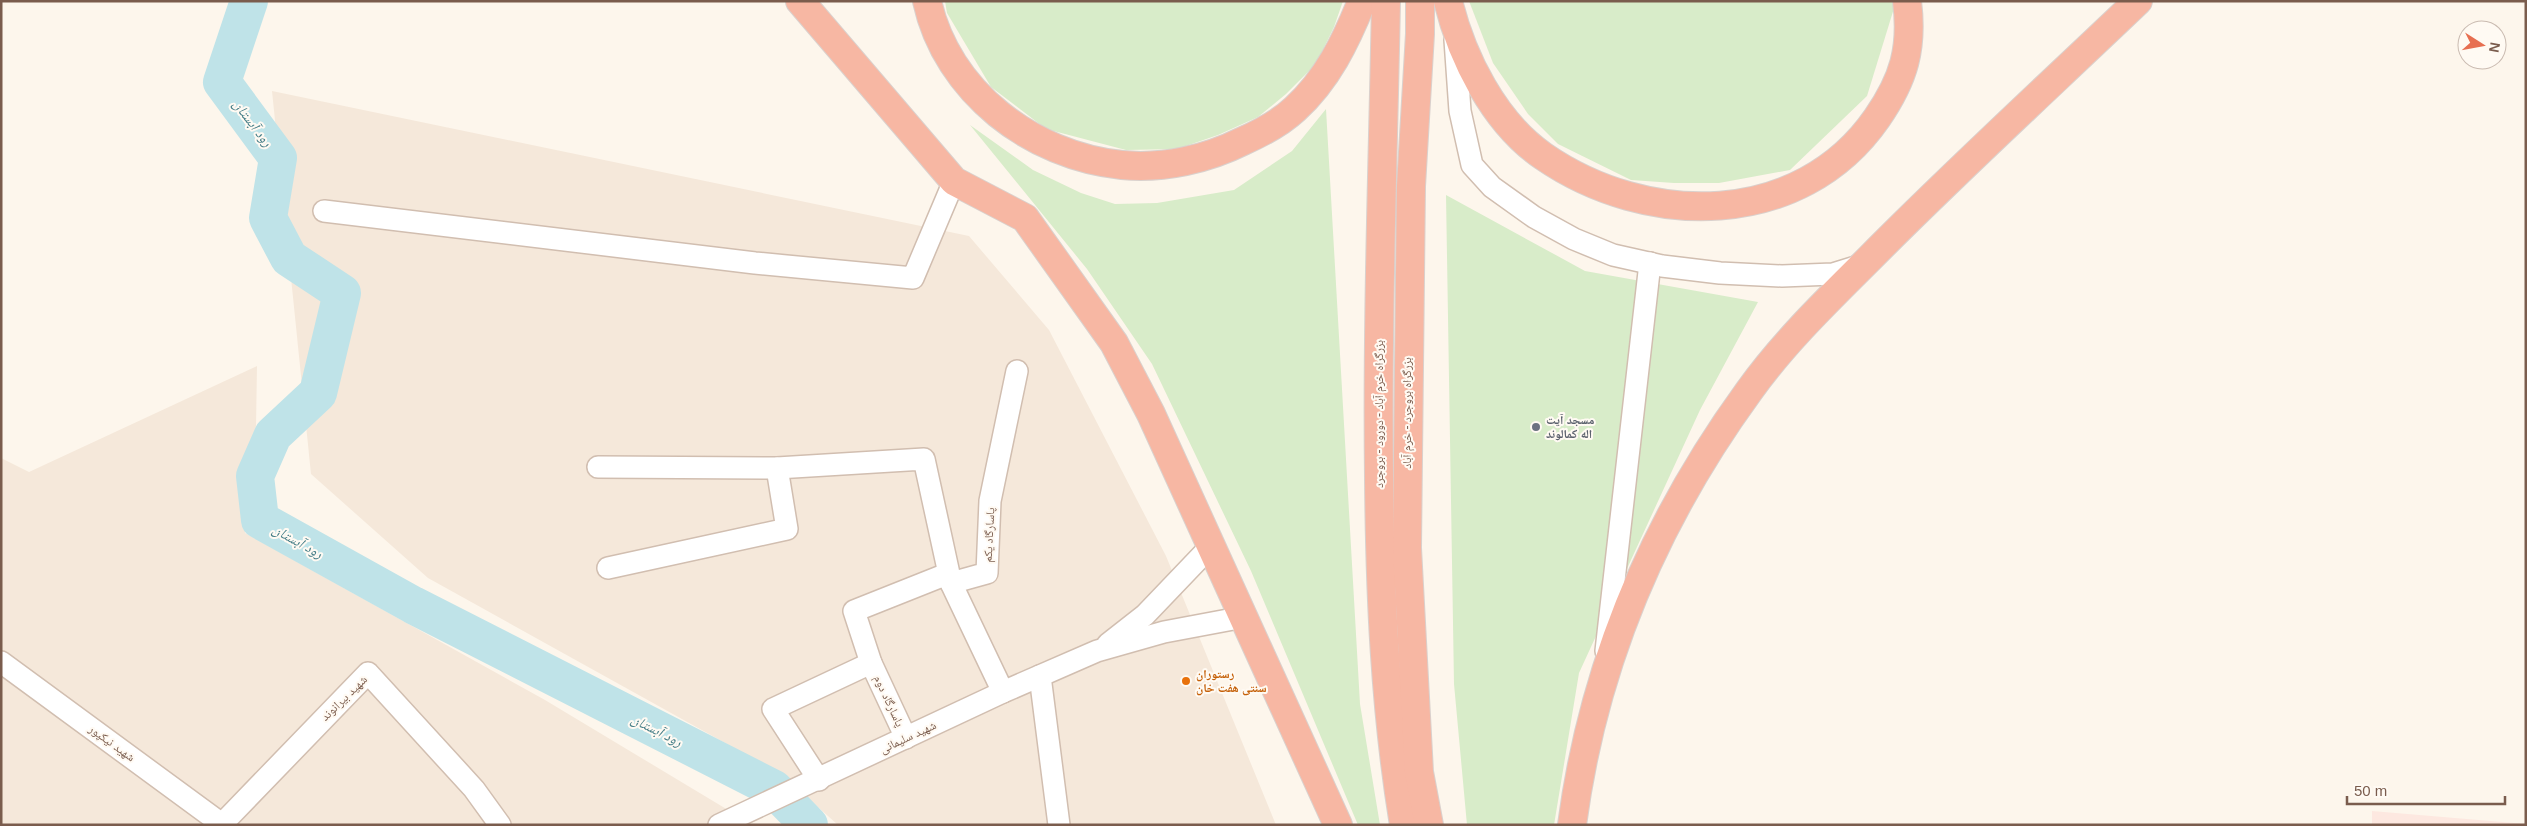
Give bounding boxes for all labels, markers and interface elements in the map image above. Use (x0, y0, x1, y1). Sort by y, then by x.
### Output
north arrow (2457, 20, 2507, 70)
text: N (2486, 41, 2504, 54)
water label: رود آبستان (229, 96, 276, 151)
street label: بزرگراه خرم آباد - دورود - بروجرد (1372, 340, 1387, 488)
street label: بزرگراه بروجرد - خرم آباد (1400, 357, 1415, 469)
place label: مسجد آیت اله کمالوند (1546, 413, 1595, 441)
marker: مسجد آیت اله کمالوند (1530, 421, 1542, 433)
street label: پاسارگاد یکم (981, 507, 998, 563)
water label: رود آبستان (270, 521, 326, 562)
place label: رستوران سنتی هفت خان (1196, 667, 1267, 696)
street label: شهید بیرانوند (318, 672, 370, 724)
street label: پاسارگاد دوم (870, 673, 907, 730)
marker: رستوران سنتی هفت خان (1180, 675, 1192, 687)
water label: رود آبستان (628, 710, 686, 751)
street label: شهید سلیمانی (878, 718, 939, 756)
street label: شهید نیکپور (85, 721, 138, 765)
scale bar (2347, 774, 2504, 806)
text: 50 m (2354, 782, 2387, 799)

